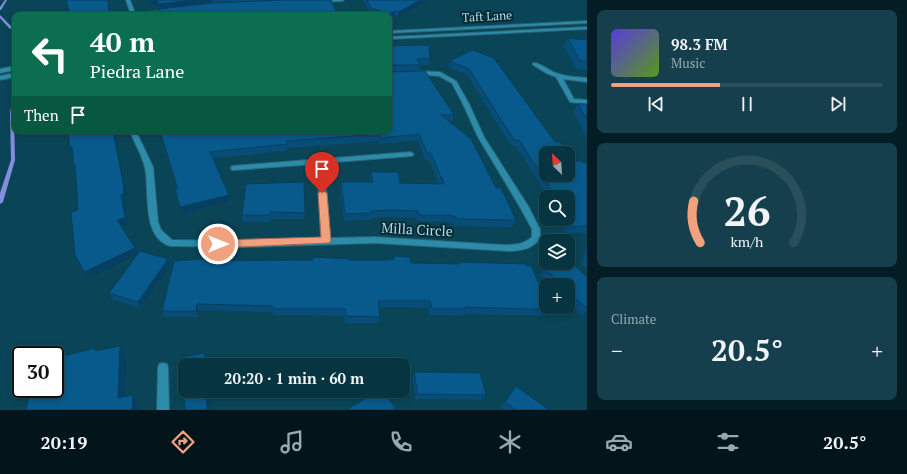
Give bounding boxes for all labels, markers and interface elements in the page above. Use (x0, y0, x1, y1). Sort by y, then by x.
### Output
street label: Taft Lane (462, 7, 512, 25)
text: 40 m (90, 23, 155, 60)
icon: left (24, 28, 76, 80)
text: 98.3 FM (671, 34, 728, 54)
text: Music (671, 54, 705, 72)
text: Piedra Lane (90, 59, 184, 83)
icon: previous (645, 93, 667, 115)
icon: pause (736, 93, 758, 115)
icon: next (827, 93, 849, 115)
icon: arrive (67, 104, 89, 126)
text: Then (24, 105, 59, 125)
north arrow (539, 146, 575, 182)
map controls (539, 146, 575, 314)
pin (305, 152, 339, 193)
icon: arrive (311, 158, 333, 180)
text: 26 (723, 183, 771, 238)
button: search (539, 190, 575, 226)
street label: Milla Circle (381, 218, 453, 240)
position arrow (197, 223, 239, 265)
text: km/h (731, 232, 764, 251)
button: layers (539, 234, 575, 270)
button: + (539, 278, 575, 314)
text: Climate (611, 310, 656, 328)
text: 20.5° (711, 330, 783, 370)
text: − (611, 336, 623, 365)
text: + (871, 336, 883, 365)
speed limit sign: 30 (12, 346, 64, 398)
text: 20:20 · 1 min · 60 m (224, 368, 364, 388)
icon: directions (169, 428, 197, 456)
icon: music (278, 428, 306, 456)
icon: phone (387, 428, 415, 456)
icon: climate (496, 428, 524, 456)
icon: car (605, 428, 633, 456)
icon: filters (714, 428, 742, 456)
text: 20:19 (41, 430, 87, 454)
text: 20.5° (823, 430, 866, 454)

